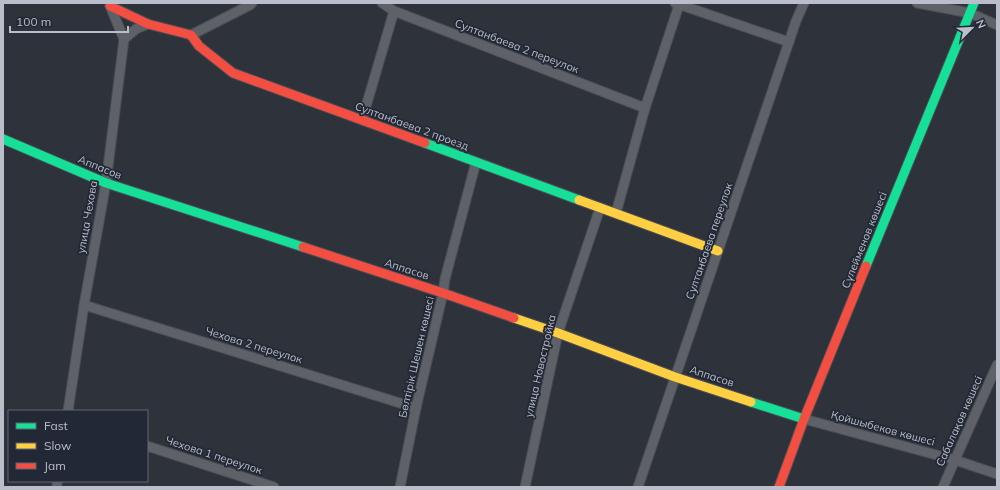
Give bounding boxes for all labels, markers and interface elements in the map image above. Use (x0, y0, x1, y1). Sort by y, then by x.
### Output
scale bar (10, 8, 128, 34)
north arrow (952, 8, 992, 48)
text: 100 m (16, 14, 51, 29)
street label: Султанбаева 2 переулок (453, 16, 581, 76)
text: N (973, 17, 989, 31)
street label: Султанбаева 2 проезд (353, 99, 471, 153)
street label: Аппасов (76, 152, 124, 182)
street label: улица Чехова (74, 180, 100, 254)
street label: Султанбаева переулок (682, 181, 736, 301)
street label: Сүлейменов көшесі (838, 190, 890, 290)
street label: Аппасов (383, 255, 431, 283)
street label: Бөлтірік Шешен көшесі (395, 295, 437, 419)
street label: улица Новостройка (521, 313, 559, 419)
street label: Чехова 2 переулок (204, 324, 304, 366)
street label: Аппасов (688, 362, 736, 390)
street label: Сабалақов көшесі (933, 373, 985, 469)
street label: Қойшыбеков көшесі (829, 407, 937, 449)
legend (8, 410, 148, 482)
text: Fast (44, 418, 68, 433)
street label: Чехова 1 переулок (164, 433, 264, 477)
text: Slow (44, 438, 72, 453)
text: Jam (44, 458, 66, 473)

